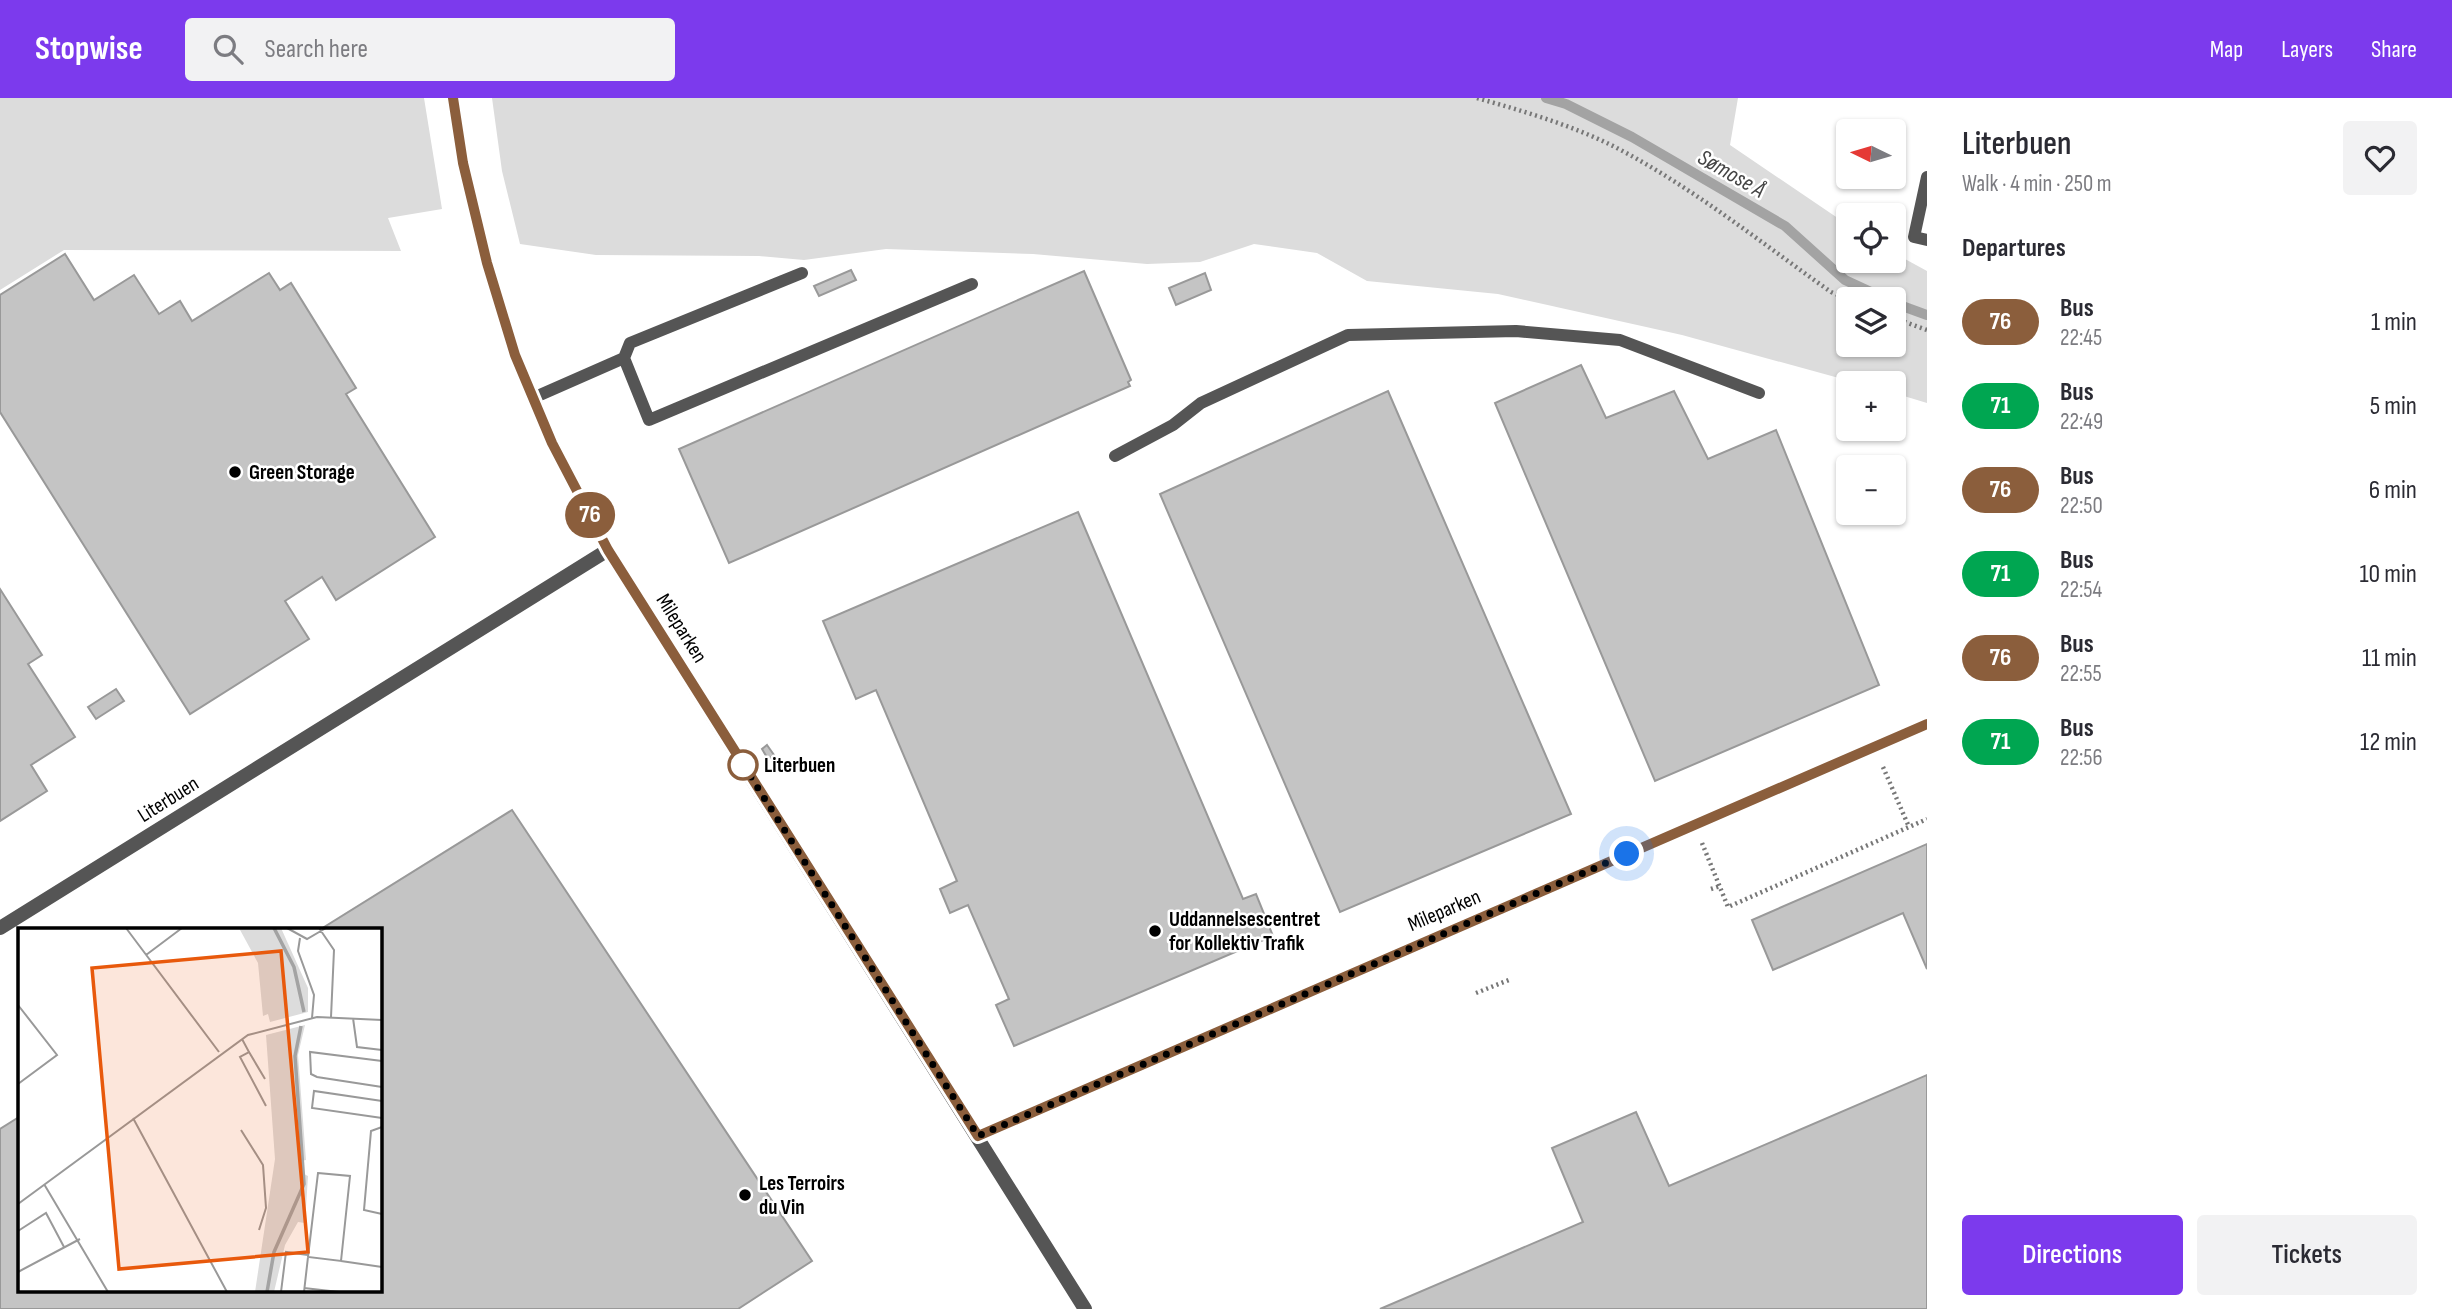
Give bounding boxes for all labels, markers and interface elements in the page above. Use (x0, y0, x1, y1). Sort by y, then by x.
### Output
search box (185, 18, 675, 81)
text: Stopwise (35, 29, 143, 69)
icon: search (209, 30, 247, 68)
text: Search here (265, 34, 368, 65)
text: Map (2210, 35, 2243, 64)
text: Layers (2281, 35, 2333, 64)
text: Share (2371, 35, 2417, 64)
north arrow (1836, 119, 1906, 189)
map controls (1836, 119, 1906, 525)
button: heart (2343, 121, 2417, 195)
text: Literbuen (1962, 124, 2072, 164)
water label: Sømose Å (1693, 143, 1770, 204)
text: Walk · 4 min · 250 m (1962, 170, 2112, 198)
button: locate (1836, 203, 1906, 273)
text: Departures (1962, 233, 2066, 264)
button: layers (1836, 287, 1906, 357)
text: Bus (2060, 293, 2094, 324)
text: 76 (1990, 307, 2011, 336)
text: 1 min (2371, 307, 2417, 338)
text: 22:45 (2060, 324, 2102, 352)
button: + (1836, 371, 1906, 441)
text: Bus (2060, 377, 2094, 408)
text: 71 (1991, 391, 2010, 420)
text: 5 min (2370, 391, 2417, 422)
text: 22:49 (2060, 408, 2103, 436)
button: − (1836, 455, 1906, 525)
place label: Green Storage (249, 460, 355, 485)
text: Bus (2060, 461, 2094, 492)
marker: Green Storage (227, 464, 243, 480)
text: 76 (1990, 475, 2011, 504)
text: 6 min (2369, 475, 2417, 506)
line badge: 76 (558, 492, 622, 538)
text: 22:50 (2060, 492, 2103, 520)
text: 76 (579, 500, 601, 529)
text: Bus (2060, 545, 2094, 576)
text: 71 (1991, 559, 2010, 588)
text: 10 min (2360, 559, 2417, 590)
text: 22:54 (2060, 576, 2102, 604)
street label: Mileparken (651, 589, 712, 667)
text: Bus (2060, 629, 2094, 660)
text: 76 (1990, 643, 2011, 672)
text: 11 min (2362, 643, 2417, 674)
text: 22:55 (2060, 660, 2102, 688)
text: Bus (2060, 713, 2094, 744)
text: 71 (1991, 727, 2010, 756)
text: 12 min (2360, 727, 2417, 758)
text: 22:56 (2060, 744, 2103, 772)
marker: Literbuen (728, 750, 758, 780)
place label: Literbuen (764, 753, 835, 778)
street label: Literbuen (133, 771, 203, 828)
your location (1609, 836, 1644, 871)
street label: Mileparken (1404, 884, 1484, 937)
place label: Uddannelsescentret for Kollektiv Trafik (1169, 907, 1320, 956)
marker: Uddannelsescentret for Kollektiv Trafik (1147, 923, 1163, 939)
inset map (18, 928, 382, 1292)
place label: Les Terroirs du Vin (759, 1171, 845, 1220)
marker: Les Terroirs du Vin (737, 1187, 753, 1203)
button: Directions (1962, 1215, 2183, 1295)
button: Tickets (2197, 1215, 2417, 1295)

